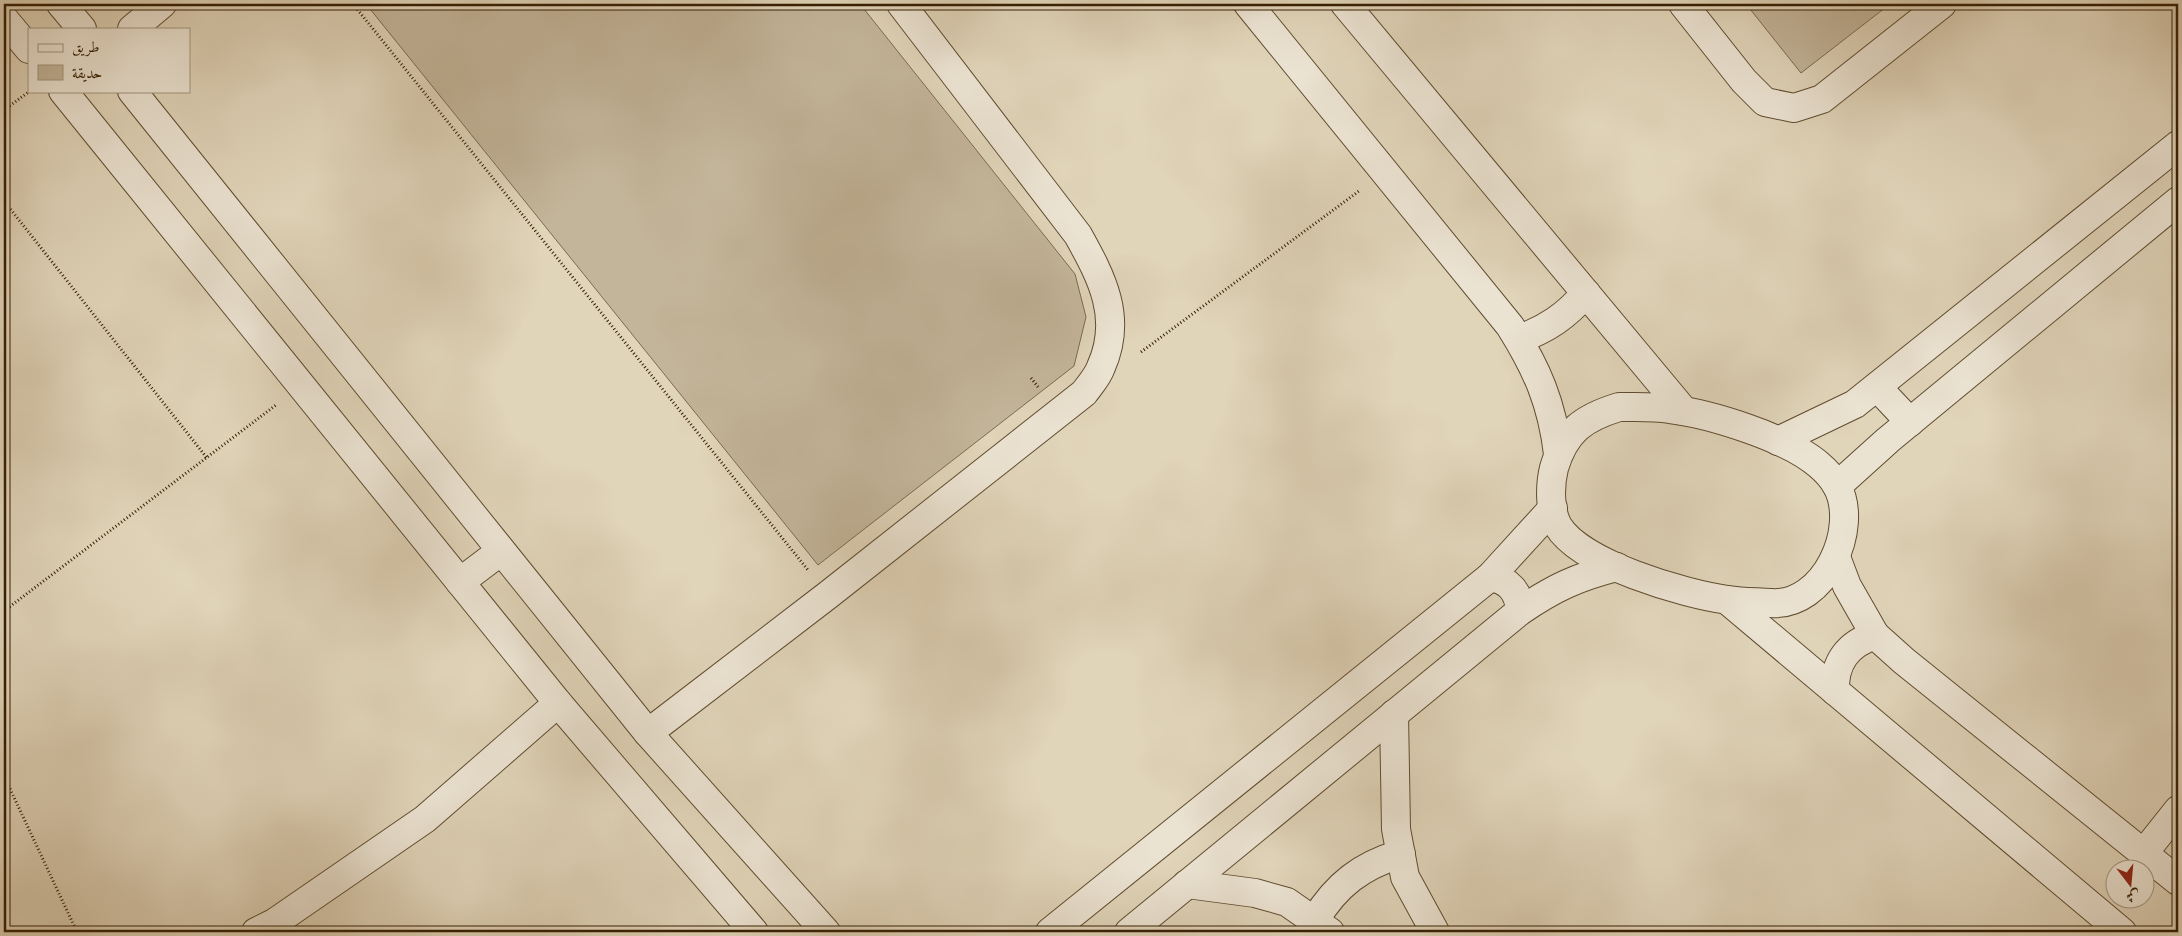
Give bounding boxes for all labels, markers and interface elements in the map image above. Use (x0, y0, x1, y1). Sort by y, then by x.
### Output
legend (28, 28, 190, 92)
text: طريق (72, 37, 99, 57)
text: حديقة (72, 63, 102, 82)
north arrow (2104, 858, 2154, 908)
text: ش (2124, 886, 2143, 907)

